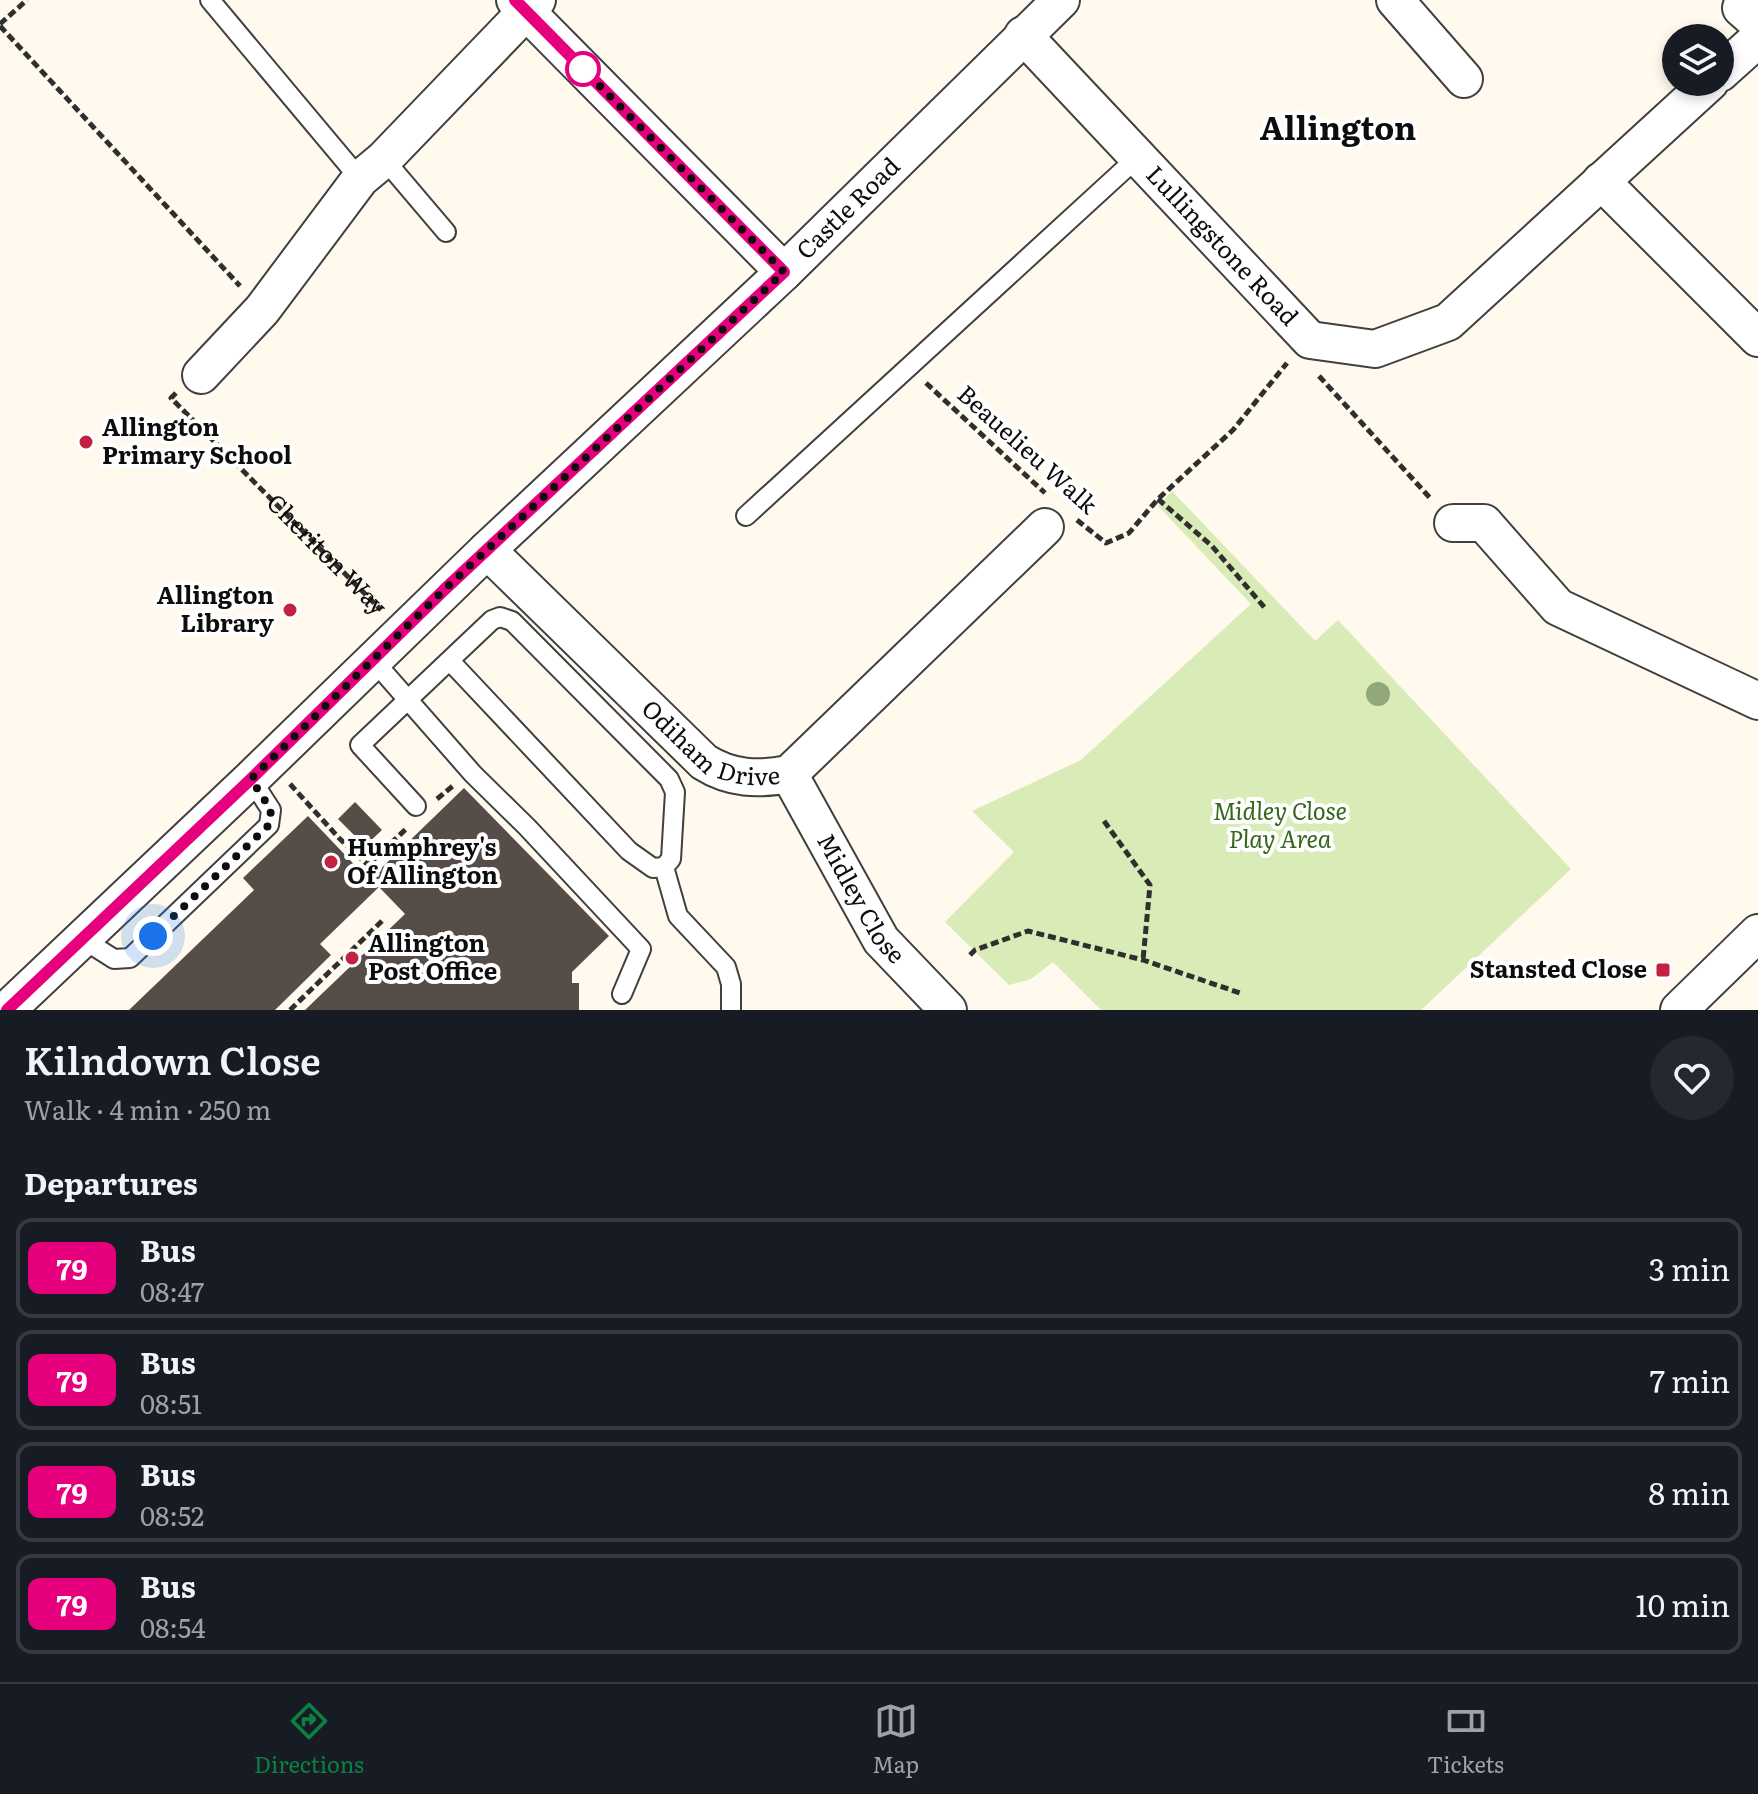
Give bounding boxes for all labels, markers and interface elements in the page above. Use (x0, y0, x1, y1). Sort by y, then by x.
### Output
map controls (1662, 24, 1734, 96)
button: layers (1662, 24, 1734, 96)
unlabelled marker (566, 52, 600, 86)
district label: Allington (1260, 102, 1416, 150)
street label: Castle Road (787, 148, 907, 266)
street label: Lullingstone Road (1139, 157, 1308, 333)
street label: Beauelieu Walk (951, 376, 1107, 521)
place label: Allington Primary School (102, 408, 292, 471)
marker: Allington Primary School (77, 433, 95, 451)
street label: Cheriton Way (260, 485, 397, 622)
place label: Allington Library (157, 576, 274, 639)
marker: Allington Library (281, 601, 299, 619)
street label: Odiham Drive (635, 691, 782, 792)
park label: Midley Close Play Area (1213, 792, 1347, 855)
street label: Midley Close (810, 826, 914, 970)
place label: Humphrey's Of Allington (347, 828, 498, 891)
marker: Humphrey's Of Allington (322, 853, 340, 871)
your location (133, 916, 173, 956)
place label: Allington Post Office (368, 924, 497, 987)
marker: Allington Post Office (343, 949, 361, 967)
place label: Stansted Close (1470, 950, 1647, 985)
marker: Stansted Close (1654, 961, 1672, 979)
text: Kilndown Close (24, 1030, 321, 1087)
button: heart (1650, 1036, 1734, 1120)
text: Walk · 4 min · 250 m (24, 1089, 271, 1128)
text: Departures (24, 1160, 198, 1204)
text: Bus (140, 1227, 196, 1271)
text: 3 min (1649, 1246, 1730, 1290)
text: 79 (56, 1247, 88, 1289)
text: 08:47 (140, 1271, 204, 1310)
text: Bus (140, 1339, 196, 1383)
text: 7 min (1650, 1358, 1730, 1402)
text: 79 (56, 1359, 88, 1401)
text: 08:51 (140, 1383, 202, 1422)
text: Bus (140, 1451, 196, 1495)
text: 8 min (1649, 1470, 1730, 1514)
text: 79 (56, 1471, 88, 1513)
text: 08:52 (140, 1495, 204, 1534)
text: Bus (140, 1563, 196, 1607)
text: 10 min (1636, 1582, 1730, 1626)
text: 79 (56, 1583, 88, 1625)
text: 08:54 (140, 1607, 206, 1646)
tab: Directions (254, 1699, 364, 1780)
tab: Map (872, 1699, 919, 1780)
tab: Tickets (1427, 1699, 1504, 1780)

